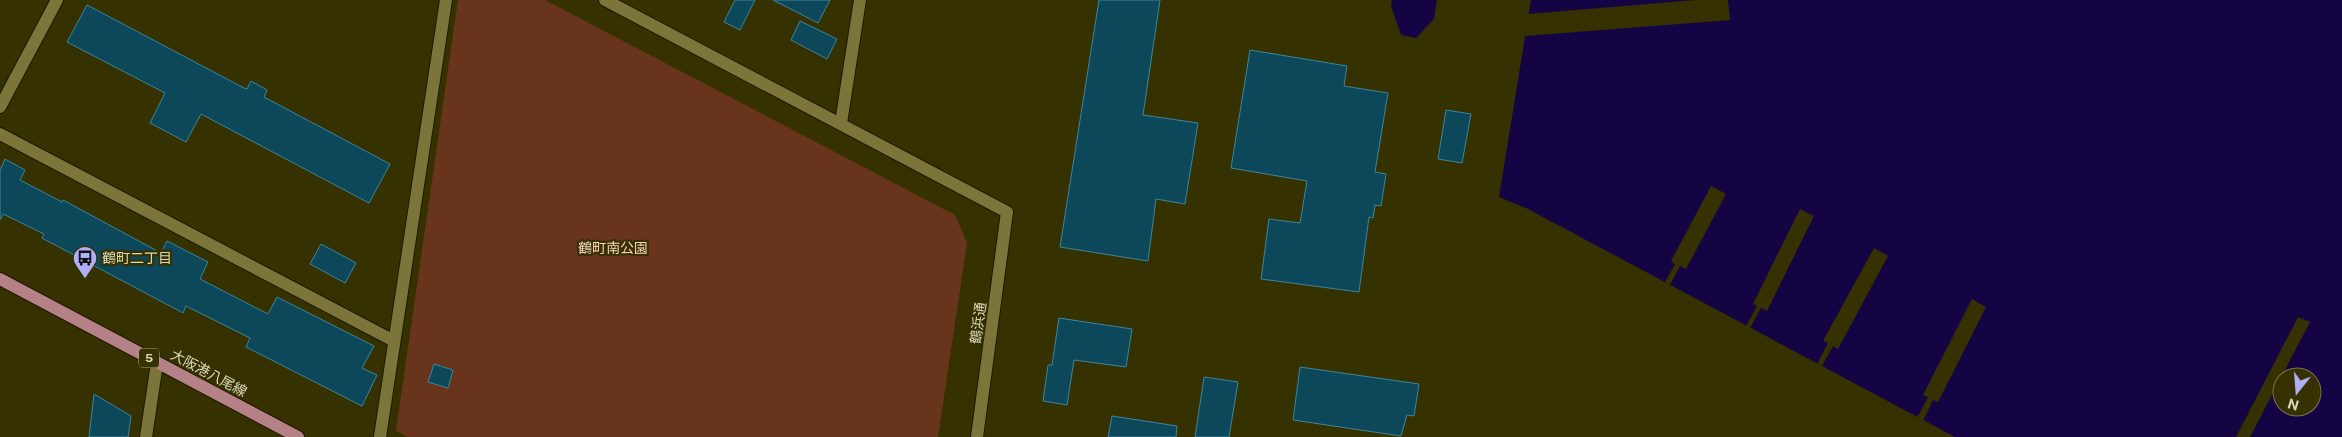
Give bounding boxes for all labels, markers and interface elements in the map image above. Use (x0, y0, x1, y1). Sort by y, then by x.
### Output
park label: 鶴町南公園 (578, 240, 648, 256)
bus stop icon: 鶴町二丁目 (72, 245, 98, 279)
place label: 鶴町二丁目 (102, 250, 172, 266)
street label: 鶴浜通 (967, 301, 989, 345)
street label: 大阪港八尾線 (168, 346, 250, 400)
road number: 5 (139, 348, 159, 368)
north arrow (2272, 367, 2322, 417)
text: N (2286, 395, 2301, 414)

